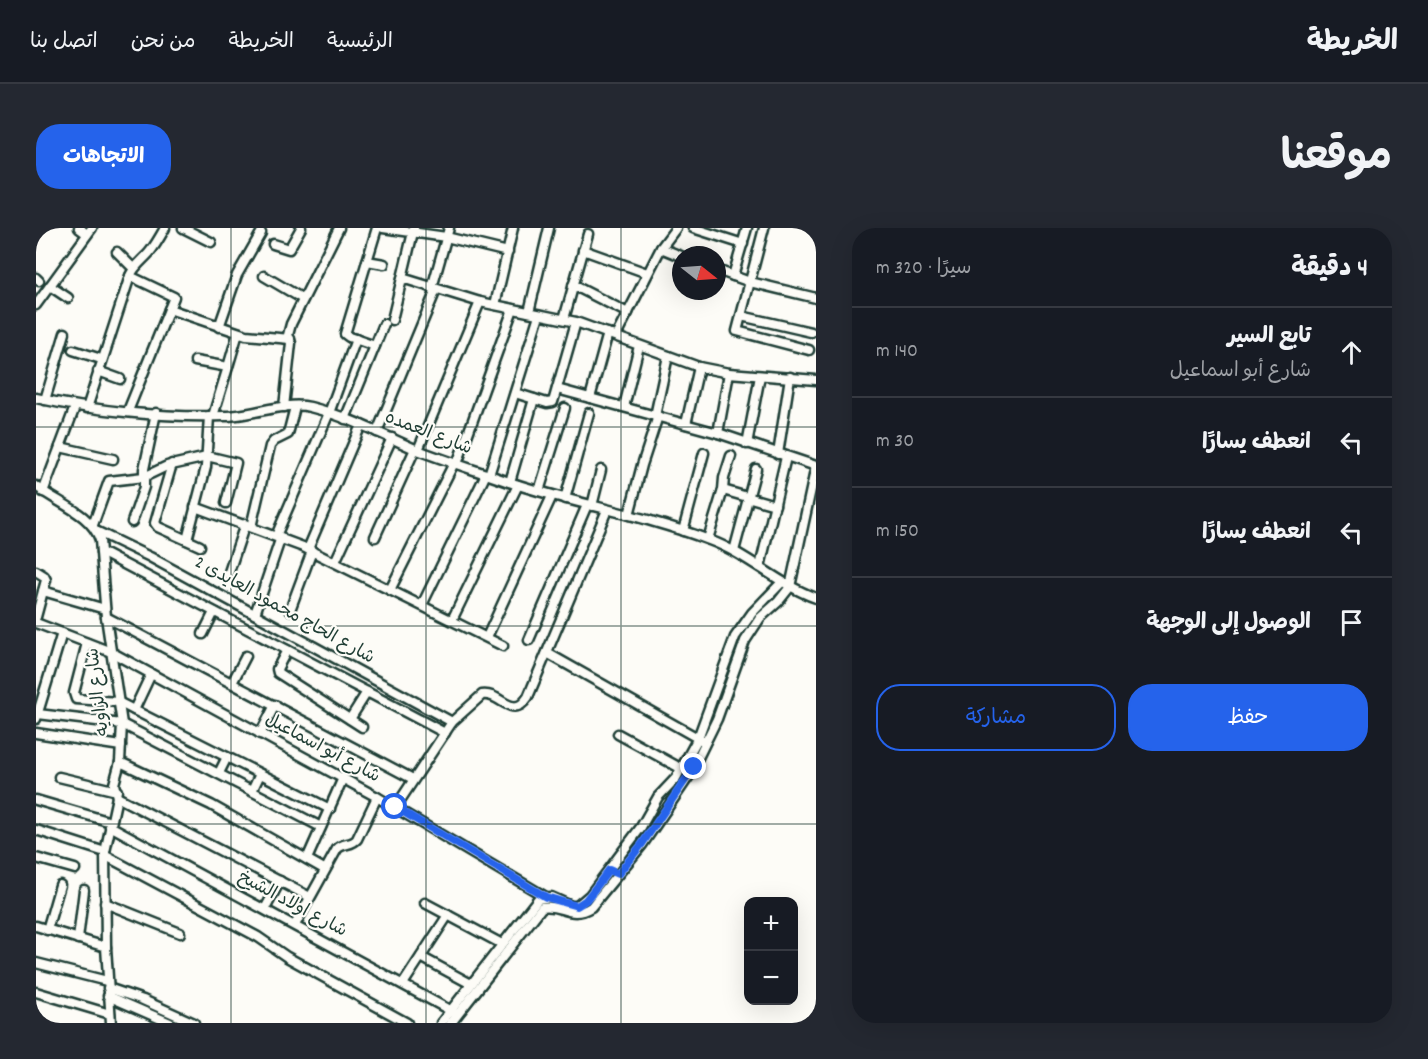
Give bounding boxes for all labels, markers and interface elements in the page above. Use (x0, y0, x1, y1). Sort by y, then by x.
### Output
text: الخريطة (1307, 24, 1398, 64)
text: اتصل بنا (30, 28, 98, 58)
text: من نحن (131, 28, 195, 58)
text: الخريطة (228, 28, 294, 58)
text: الرئيسية (327, 28, 393, 58)
button: الاتجاهات (36, 124, 171, 189)
text: موقعنا (1281, 130, 1392, 190)
north arrow (672, 246, 726, 300)
text: 4 دقيقة (1291, 251, 1368, 288)
text: سيرًا · 320 m (876, 255, 971, 283)
text: تابع السير (1228, 322, 1311, 353)
icon: ahead (1335, 336, 1368, 369)
text: 140 m (876, 338, 918, 366)
text: شارع أبو اسماعيل (1170, 358, 1311, 386)
street label: شارع العمده (381, 406, 475, 462)
icon: left (1335, 426, 1368, 459)
text: 30 m (876, 428, 914, 456)
text: انعطف يسارًا (1202, 428, 1311, 459)
icon: left (1335, 516, 1368, 549)
text: 150 m (876, 518, 919, 546)
text: انعطف يسارًا (1202, 518, 1311, 549)
street label: شارع الحاج محمود العايدى 2 (189, 551, 379, 671)
icon: arrive (1335, 606, 1368, 639)
text: الوصول إلى الوجهة (1146, 608, 1311, 639)
street label: شارع الزاويه (81, 646, 117, 738)
button: مشاركة (876, 684, 1116, 751)
button: حفظ (1128, 684, 1368, 751)
street label: شارع أبو اسماعيل (260, 708, 384, 790)
route end (680, 753, 706, 779)
route start (381, 793, 407, 819)
street label: شارع اولاد الشيخ (233, 866, 351, 944)
map controls (744, 897, 798, 1005)
button: + (744, 897, 798, 951)
button: − (744, 951, 798, 1005)

